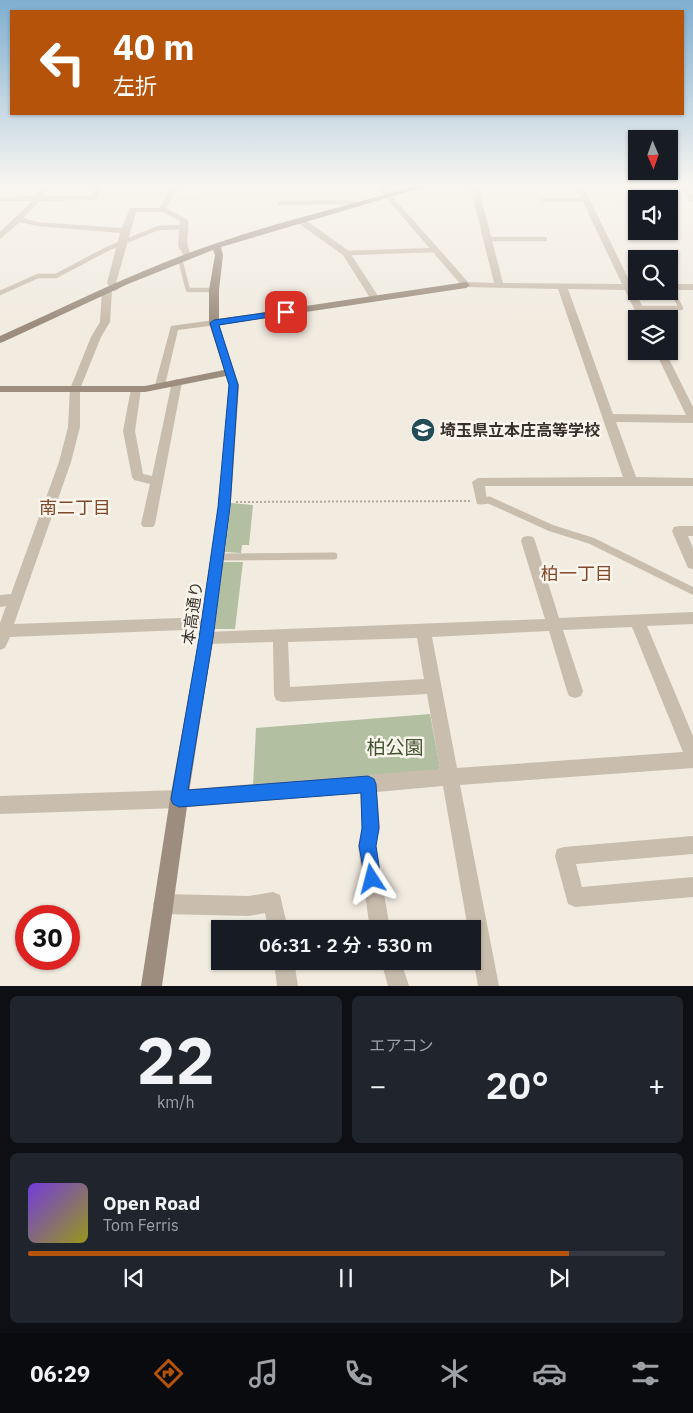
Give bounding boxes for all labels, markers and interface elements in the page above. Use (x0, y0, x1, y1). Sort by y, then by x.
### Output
text: 40 m (113, 24, 195, 70)
icon: left (30, 30, 95, 95)
text: 左折 (113, 71, 157, 100)
north arrow (628, 130, 678, 180)
map controls (628, 130, 678, 360)
button: sound (628, 190, 678, 240)
button: search (628, 250, 678, 300)
pin (265, 291, 307, 333)
icon: arrive (272, 298, 300, 326)
button: layers (628, 310, 678, 360)
school or university icon: 埼玉県立本庄高等学校 (410, 417, 436, 443)
place label: 埼玉県立本庄高等学校 (440, 420, 600, 440)
district label: 南二丁目 (39, 496, 111, 519)
district label: 柏一丁目 (541, 562, 613, 585)
street label: 本高通り (178, 580, 206, 646)
park label: 柏公園 (366, 735, 424, 759)
position arrow (345, 852, 397, 904)
speed limit sign: 30 (15, 905, 80, 970)
text: 06:31 · 2 分 · 530 m (259, 933, 433, 957)
text: 22 (137, 1017, 215, 1102)
text: エアコン (370, 1035, 434, 1055)
text: 20° (486, 1060, 549, 1109)
text: − (370, 1067, 386, 1104)
text: + (648, 1067, 665, 1104)
text: km/h (157, 1092, 195, 1112)
text: Open Road (103, 1191, 200, 1215)
text: Tom Ferris (103, 1215, 179, 1235)
icon: previous (120, 1264, 148, 1292)
icon: pause (332, 1264, 360, 1292)
icon: next (545, 1264, 573, 1292)
icon: directions (151, 1356, 186, 1391)
icon: music (246, 1356, 281, 1391)
icon: phone (341, 1356, 376, 1391)
icon: climate (437, 1356, 472, 1391)
icon: car (532, 1356, 567, 1391)
icon: filters (628, 1356, 663, 1391)
text: 06:29 (30, 1359, 90, 1388)

